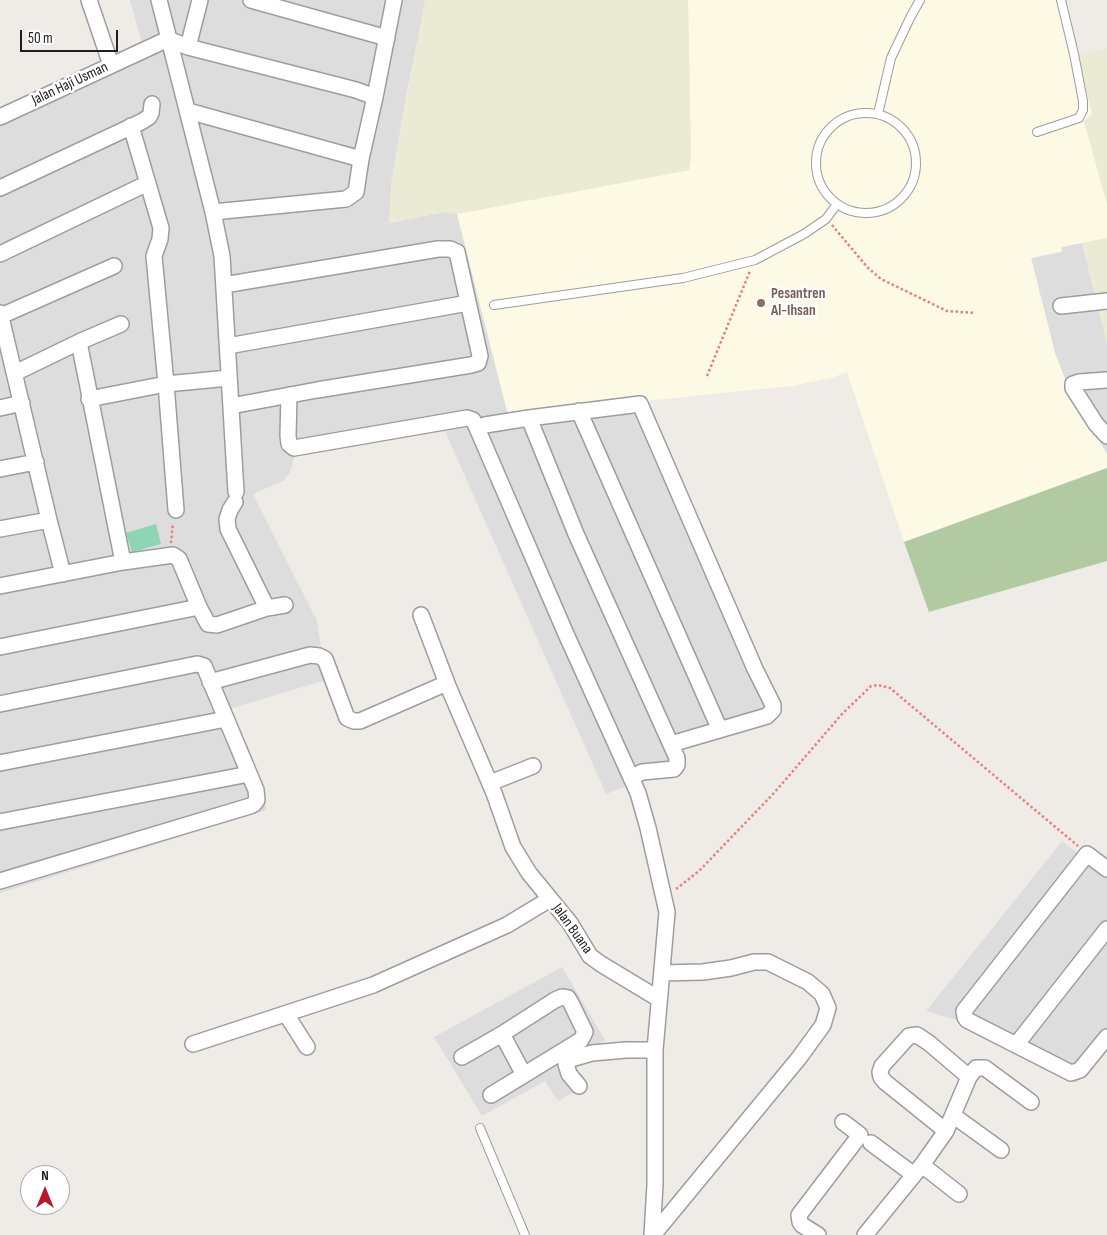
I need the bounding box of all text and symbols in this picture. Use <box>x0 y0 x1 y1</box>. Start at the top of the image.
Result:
scale bar <box>22 20 120 52</box>
text: 50 m <box>28 29 53 48</box>
street label: Jalan Haji Usman <box>29 58 111 110</box>
place label: Pesantren Al-Ihsan <box>771 285 825 320</box>
marker: Pesantren Al-Ihsan <box>755 297 767 309</box>
street label: Jalan Buana <box>548 901 596 957</box>
north arrow <box>20 1165 70 1215</box>
text: N <box>41 1167 49 1184</box>

